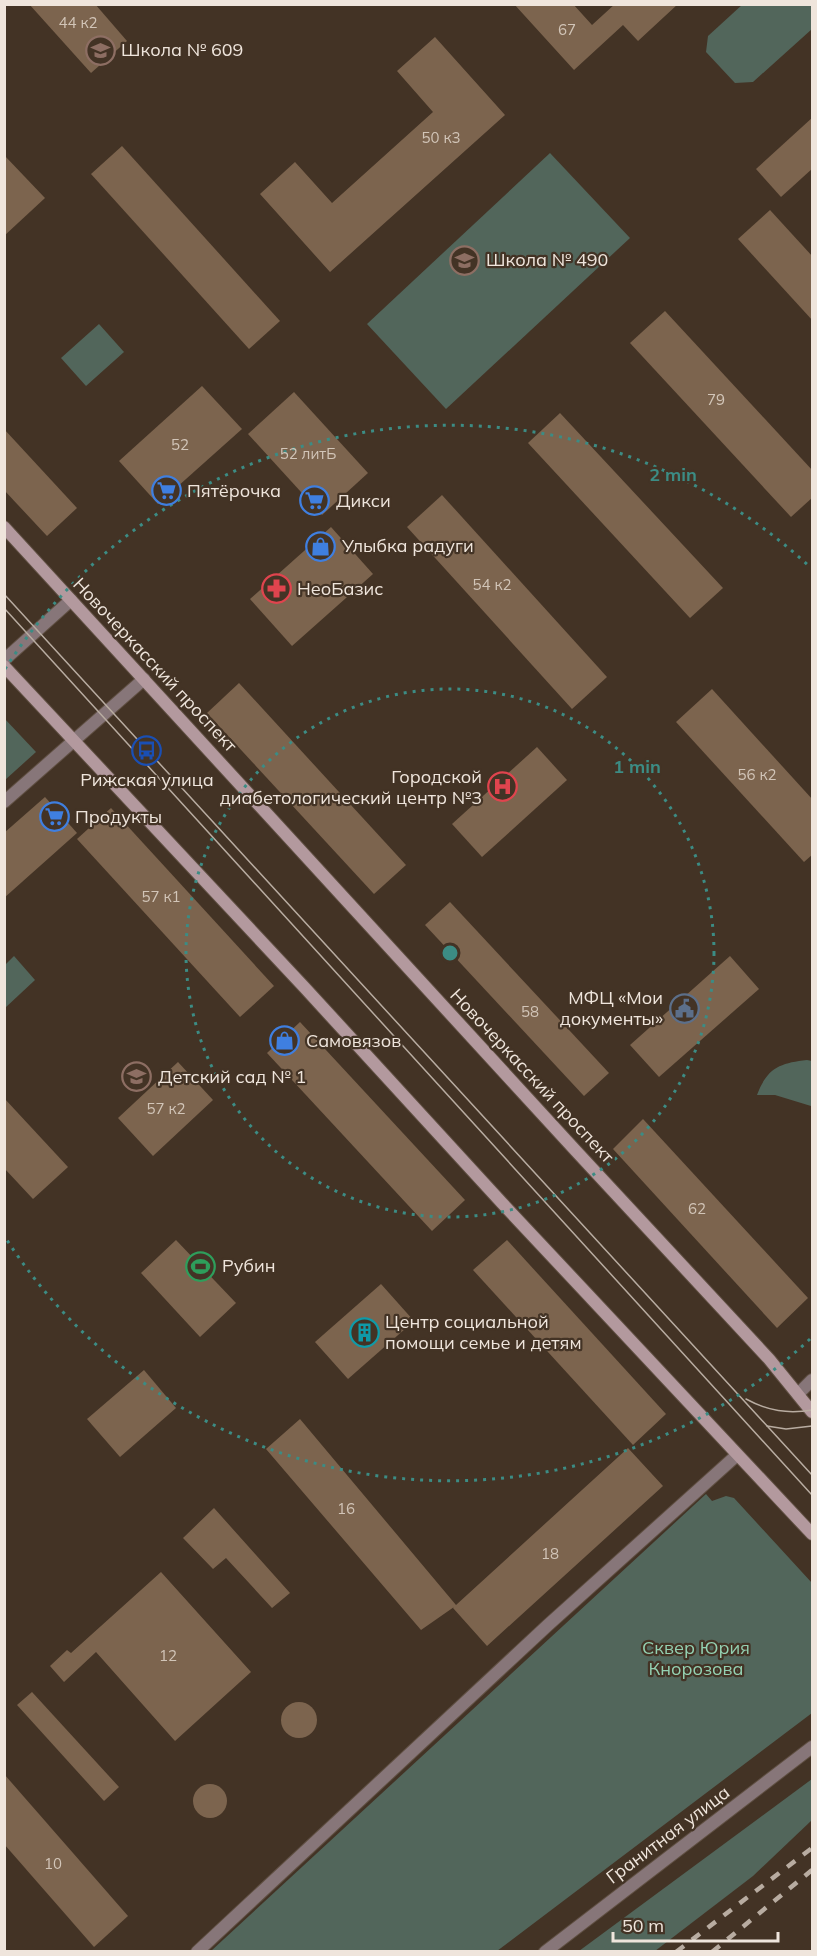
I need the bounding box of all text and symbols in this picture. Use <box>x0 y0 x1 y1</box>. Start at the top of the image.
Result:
house number: 44 к2 <box>59 13 98 32</box>
house number: 67 <box>558 20 576 39</box>
school or university icon: Школа № 609 <box>84 34 116 66</box>
place label: Школа № 609 <box>121 38 243 61</box>
house number: 50 к3 <box>422 128 461 147</box>
school or university icon: Школа № 490 <box>449 244 481 276</box>
place label: Школа № 490 <box>486 248 608 271</box>
house number: 79 <box>707 390 725 409</box>
house number: 52 <box>171 435 189 454</box>
house number: 52 литБ <box>280 444 336 463</box>
text: 2 min <box>649 463 697 486</box>
supermarket icon: Пятёрочка <box>150 475 182 507</box>
place label: Пятёрочка <box>187 479 281 502</box>
supermarket icon: Дикси <box>299 485 331 517</box>
place label: Дикси <box>336 489 391 512</box>
shop icon: Улыбка радуги <box>305 530 337 562</box>
place label: Улыбка радуги <box>341 534 474 557</box>
street label: Новочеркасский проспект <box>68 573 243 757</box>
pharmacy icon: НеоБазис <box>260 573 292 605</box>
house number: 54 к2 <box>473 575 512 594</box>
place label: НеоБазис <box>297 577 383 600</box>
bus stop icon: Рижская улица <box>131 735 163 767</box>
text: 1 min <box>613 755 661 778</box>
place label: Городской диабетологический центр №3 <box>220 765 482 809</box>
house number: 56 к2 <box>738 765 777 784</box>
place label: Рижская улица <box>80 768 214 791</box>
hospital icon: Городской диабетологический центр №3 <box>487 771 519 803</box>
supermarket icon: Продукты <box>38 801 70 833</box>
place label: Продукты <box>75 805 162 828</box>
house number: 57 к1 <box>142 887 181 906</box>
centre of rings <box>440 943 460 963</box>
street label: Новочеркасский проспект <box>445 984 620 1168</box>
place label: МФЦ «Мои документы» <box>560 986 663 1030</box>
public building icon: МФЦ «Мои документы» <box>668 992 700 1024</box>
house number: 58 <box>521 1002 539 1021</box>
shop icon: Самовязов <box>269 1025 301 1057</box>
place label: Самовязов <box>306 1029 401 1052</box>
school or university icon: Детский сад № 1 <box>121 1061 153 1093</box>
place label: Детский сад № 1 <box>158 1065 306 1088</box>
house number: 57 к2 <box>147 1099 186 1118</box>
house number: 62 <box>688 1199 706 1218</box>
sports icon: Рубин <box>185 1250 217 1282</box>
place label: Рубин <box>222 1254 275 1277</box>
place label: Центр социальной помощи семье и детям <box>385 1310 582 1354</box>
building icon: Центр социальной помощи семье и детям <box>348 1316 380 1348</box>
house number: 16 <box>337 1499 355 1518</box>
house number: 18 <box>541 1544 559 1563</box>
park label: Сквер Юрия Кнорозова <box>642 1636 750 1680</box>
house number: 12 <box>159 1646 177 1665</box>
street label: Гранитная улица <box>601 1781 734 1889</box>
house number: 10 <box>44 1854 62 1873</box>
scale bar <box>613 1905 778 1943</box>
text: 50 m <box>622 1914 664 1937</box>

